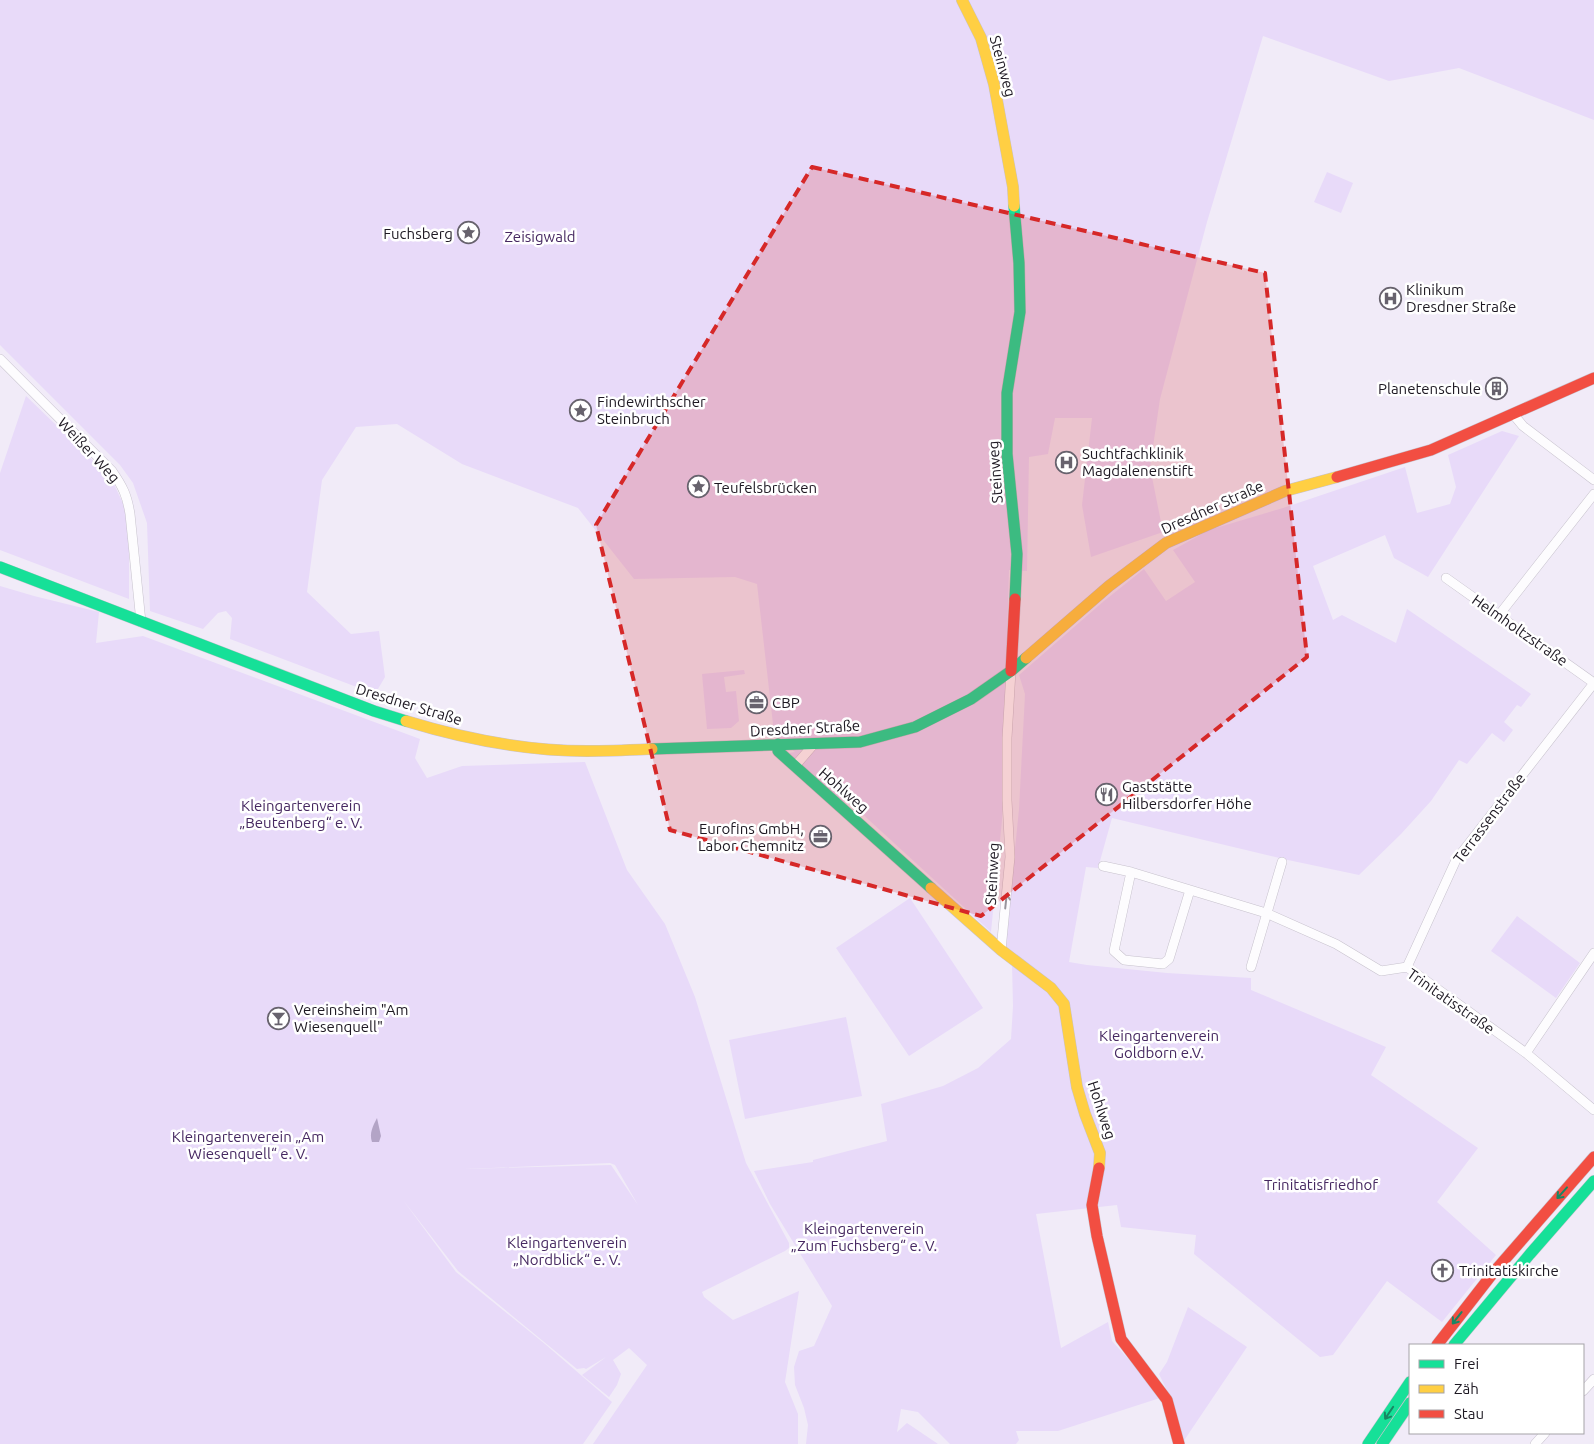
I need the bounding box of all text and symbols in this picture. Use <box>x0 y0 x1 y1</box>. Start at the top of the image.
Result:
street label: Steinweg <box>987 34 1019 98</box>
place icon: Fuchsberg <box>457 221 481 245</box>
place label: Fuchsberg <box>383 225 453 242</box>
park label: Zeisigwald <box>504 228 576 245</box>
place label: Klinikum Dresdner Straße <box>1406 281 1516 315</box>
hospital icon: Klinikum Dresdner Straße <box>1378 286 1402 310</box>
building icon: Planetenschule <box>1485 376 1509 400</box>
place label: Planetenschule <box>1378 380 1481 397</box>
place label: Findewirthscher Steinbruch <box>597 393 706 427</box>
place icon: Findewirthscher Steinbruch <box>569 398 593 422</box>
street label: Weißer Weg <box>55 414 123 486</box>
street label: Steinweg <box>984 440 1006 504</box>
place label: Suchtfachklinik Magdalenenstift <box>1082 445 1193 479</box>
hospital icon: Suchtfachklinik Magdalenenstift <box>1054 450 1078 474</box>
place icon: Teufelsbrücken <box>686 475 710 499</box>
street label: Dresdner Straße <box>1158 477 1266 537</box>
place label: Teufelsbrücken <box>714 479 817 496</box>
street label: Helmholtzstraße <box>1469 591 1571 669</box>
street label: Dresdner Straße <box>354 680 464 728</box>
office icon: CBP <box>744 690 768 714</box>
place label: CBP <box>772 694 800 711</box>
street label: Dresdner Straße <box>749 717 861 739</box>
street label: Hohlweg <box>816 764 872 816</box>
street label: Terrassenstraße <box>1450 770 1528 866</box>
place label: Gaststätte Hilbersdorfer Höhe <box>1122 778 1252 812</box>
restaurant icon: Gaststätte Hilbersdorfer Höhe <box>1094 783 1118 807</box>
park label: Kleingartenverein „Beutenberg“ e. V. <box>239 797 363 831</box>
place label: Eurofins GmbH, Labor Chemnitz <box>698 820 804 854</box>
office icon: Eurofins GmbH, Labor Chemnitz <box>808 825 832 849</box>
street label: Steinweg <box>982 842 1002 906</box>
one-way arrow <box>1001 894 1011 910</box>
street label: Trinitatisstraße <box>1404 965 1498 1037</box>
place label: Vereinsheim "Am Wiesenquell" <box>294 1001 409 1035</box>
bar icon: Vereinsheim "Am Wiesenquell" <box>266 1006 290 1030</box>
park label: Kleingartenverein Goldborn e.V. <box>1099 1027 1219 1061</box>
street label: Hohlweg <box>1085 1079 1119 1141</box>
park label: Kleingartenverein „Am Wiesenquell“ e. V. <box>172 1128 324 1162</box>
park label: Trinitatisfriedhof <box>1264 1176 1378 1193</box>
one-way arrow <box>1556 1187 1567 1200</box>
park label: Kleingartenverein „Zum Fuchsberg“ e. V. <box>791 1220 937 1254</box>
park label: Kleingartenverein „Nordblick“ e. V. <box>507 1234 627 1268</box>
church icon: Trinitatiskirche <box>1431 1258 1455 1282</box>
place label: Trinitatiskirche <box>1459 1262 1559 1279</box>
one-way arrow <box>1451 1311 1462 1324</box>
legend <box>1409 1344 1584 1434</box>
text: Frei <box>1454 1355 1479 1372</box>
text: Zäh <box>1454 1380 1479 1397</box>
text: Stau <box>1454 1405 1484 1422</box>
one-way arrow <box>1384 1406 1394 1420</box>

